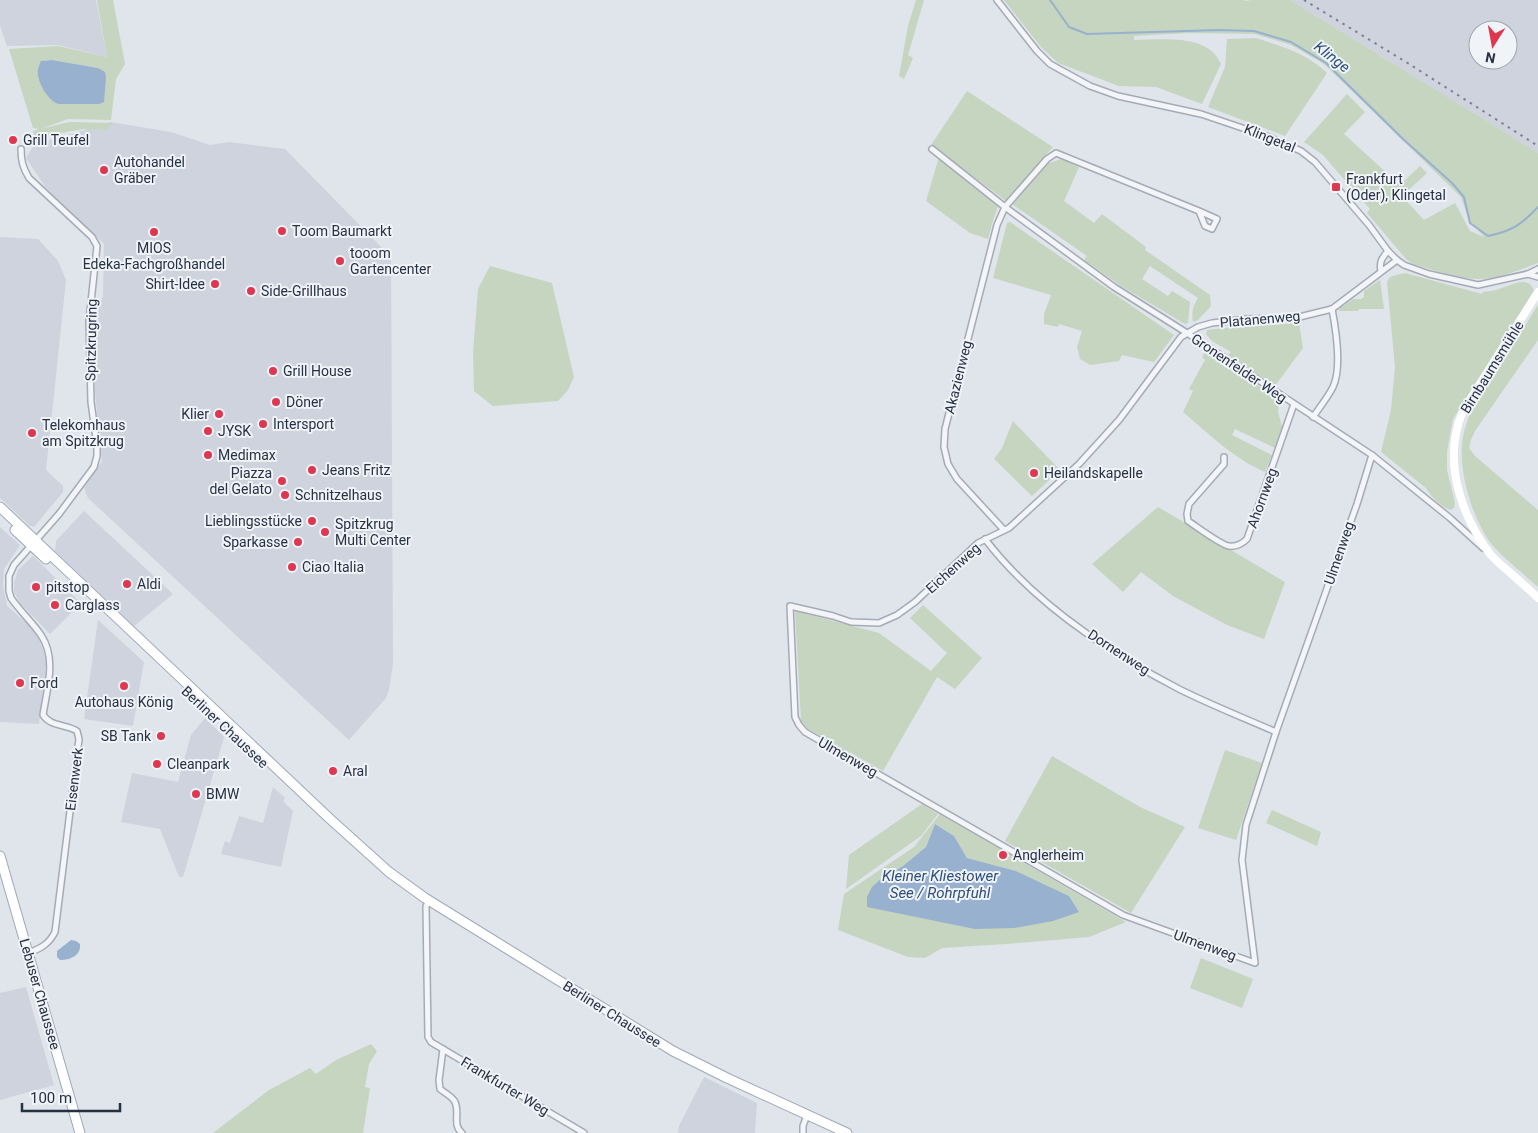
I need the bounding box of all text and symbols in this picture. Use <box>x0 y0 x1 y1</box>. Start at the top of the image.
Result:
north arrow <box>1468 20 1518 70</box>
water label: Klinge <box>1311 38 1354 77</box>
text: N <box>1484 49 1497 67</box>
street label: Klingetal <box>1242 120 1298 156</box>
place label: Grill Teufel <box>23 132 89 148</box>
marker: Grill Teufel <box>7 134 19 146</box>
place label: Autohandel Gräber <box>114 154 185 186</box>
marker: Autohandel Gräber <box>98 164 110 176</box>
place label: Frankfurt (Oder), Klingetal <box>1346 171 1446 204</box>
marker: Frankfurt (Oder), Klingetal <box>1330 181 1342 193</box>
place label: Toom Baumarkt <box>292 223 392 239</box>
marker: Toom Baumarkt <box>276 225 288 237</box>
marker: MIOS Edeka-Fachgroßhandel <box>148 226 160 238</box>
place label: MIOS Edeka-Fachgroßhandel <box>83 240 225 272</box>
place label: tooom Gartencenter <box>350 245 431 277</box>
marker: tooom Gartencenter <box>334 255 346 267</box>
place label: Shirt-Idee <box>145 276 205 292</box>
marker: Shirt-Idee <box>209 278 221 290</box>
place label: Side-Grillhaus <box>261 283 347 299</box>
marker: Side-Grillhaus <box>245 285 257 297</box>
street label: Spitzkrugring <box>82 299 100 381</box>
street label: Platanenweg <box>1219 308 1301 330</box>
street label: Birnbaumsmühle <box>1457 318 1527 416</box>
street label: Gronenfelder Weg <box>1188 330 1290 406</box>
street label: Akazienweg <box>941 339 975 415</box>
place label: Grill House <box>283 363 351 379</box>
marker: Grill House <box>267 365 279 377</box>
place label: Döner <box>286 394 323 410</box>
marker: Döner <box>270 396 282 408</box>
place label: Klier <box>181 406 209 422</box>
marker: Klier <box>213 408 225 420</box>
place label: Intersport <box>273 416 334 432</box>
place label: Telekomhaus am Spitzkrug <box>42 417 126 449</box>
marker: Intersport <box>257 418 269 430</box>
place label: JYSK <box>218 423 251 439</box>
marker: JYSK <box>202 425 214 437</box>
marker: Telekomhaus am Spitzkrug <box>26 427 38 439</box>
place label: Medimax <box>218 447 276 463</box>
marker: Medimax <box>202 449 214 461</box>
place label: Jeans Fritz <box>322 462 390 478</box>
marker: Jeans Fritz <box>306 464 318 476</box>
place label: Piazza del Gelato <box>209 465 272 497</box>
place label: Heilandskapelle <box>1044 465 1143 481</box>
street label: Ahornweg <box>1244 466 1280 530</box>
marker: Heilandskapelle <box>1028 467 1040 479</box>
marker: Piazza del Gelato <box>276 475 288 487</box>
place label: Schnitzelhaus <box>295 487 382 503</box>
marker: Schnitzelhaus <box>279 489 291 501</box>
place label: Lieblingsstücke <box>205 513 302 529</box>
marker: Lieblingsstücke <box>306 515 318 527</box>
place label: Spitzkrug Multi Center <box>335 516 411 548</box>
street label: Ulmenweg <box>1321 519 1357 587</box>
marker: Spitzkrug Multi Center <box>319 526 331 538</box>
place label: Sparkasse <box>223 534 288 550</box>
marker: Sparkasse <box>292 536 304 548</box>
street label: Eichenweg <box>923 540 983 596</box>
place label: Ciao Italia <box>302 559 364 575</box>
marker: Ciao Italia <box>286 561 298 573</box>
place label: Aldi <box>137 576 161 592</box>
marker: Aldi <box>121 578 133 590</box>
place label: pitstop <box>46 579 89 595</box>
marker: pitstop <box>30 581 42 593</box>
place label: Carglass <box>65 597 120 613</box>
marker: Carglass <box>49 599 61 611</box>
street label: Dornenweg <box>1085 626 1153 678</box>
place label: Ford <box>30 675 58 691</box>
marker: Ford <box>14 677 26 689</box>
marker: Autohaus König <box>118 680 130 692</box>
street label: Berliner Chaussee <box>178 683 272 771</box>
place label: Autohaus König <box>75 694 173 710</box>
place label: SB Tank <box>101 728 152 744</box>
marker: SB Tank <box>155 730 167 742</box>
street label: Ulmenweg <box>816 734 880 780</box>
street label: Eisenwerk <box>62 746 86 812</box>
place label: Cleanpark <box>167 756 231 772</box>
marker: Cleanpark <box>151 758 163 770</box>
place label: Aral <box>343 763 368 779</box>
marker: Aral <box>327 765 339 777</box>
place label: BMW <box>206 786 240 802</box>
marker: BMW <box>190 788 202 800</box>
place label: Anglerheim <box>1013 847 1084 863</box>
marker: Anglerheim <box>997 849 1009 861</box>
water label: Kleiner Kliestower See / Rohrpfuhl <box>882 867 999 902</box>
street label: Ulmenweg <box>1171 926 1239 964</box>
street label: Lebuser Chaussee <box>16 937 64 1051</box>
street label: Berliner Chaussee <box>560 977 664 1051</box>
street label: Frankfurter Weg <box>458 1053 552 1119</box>
scale bar <box>22 1080 120 1112</box>
text: 100 m <box>30 1089 72 1107</box>

